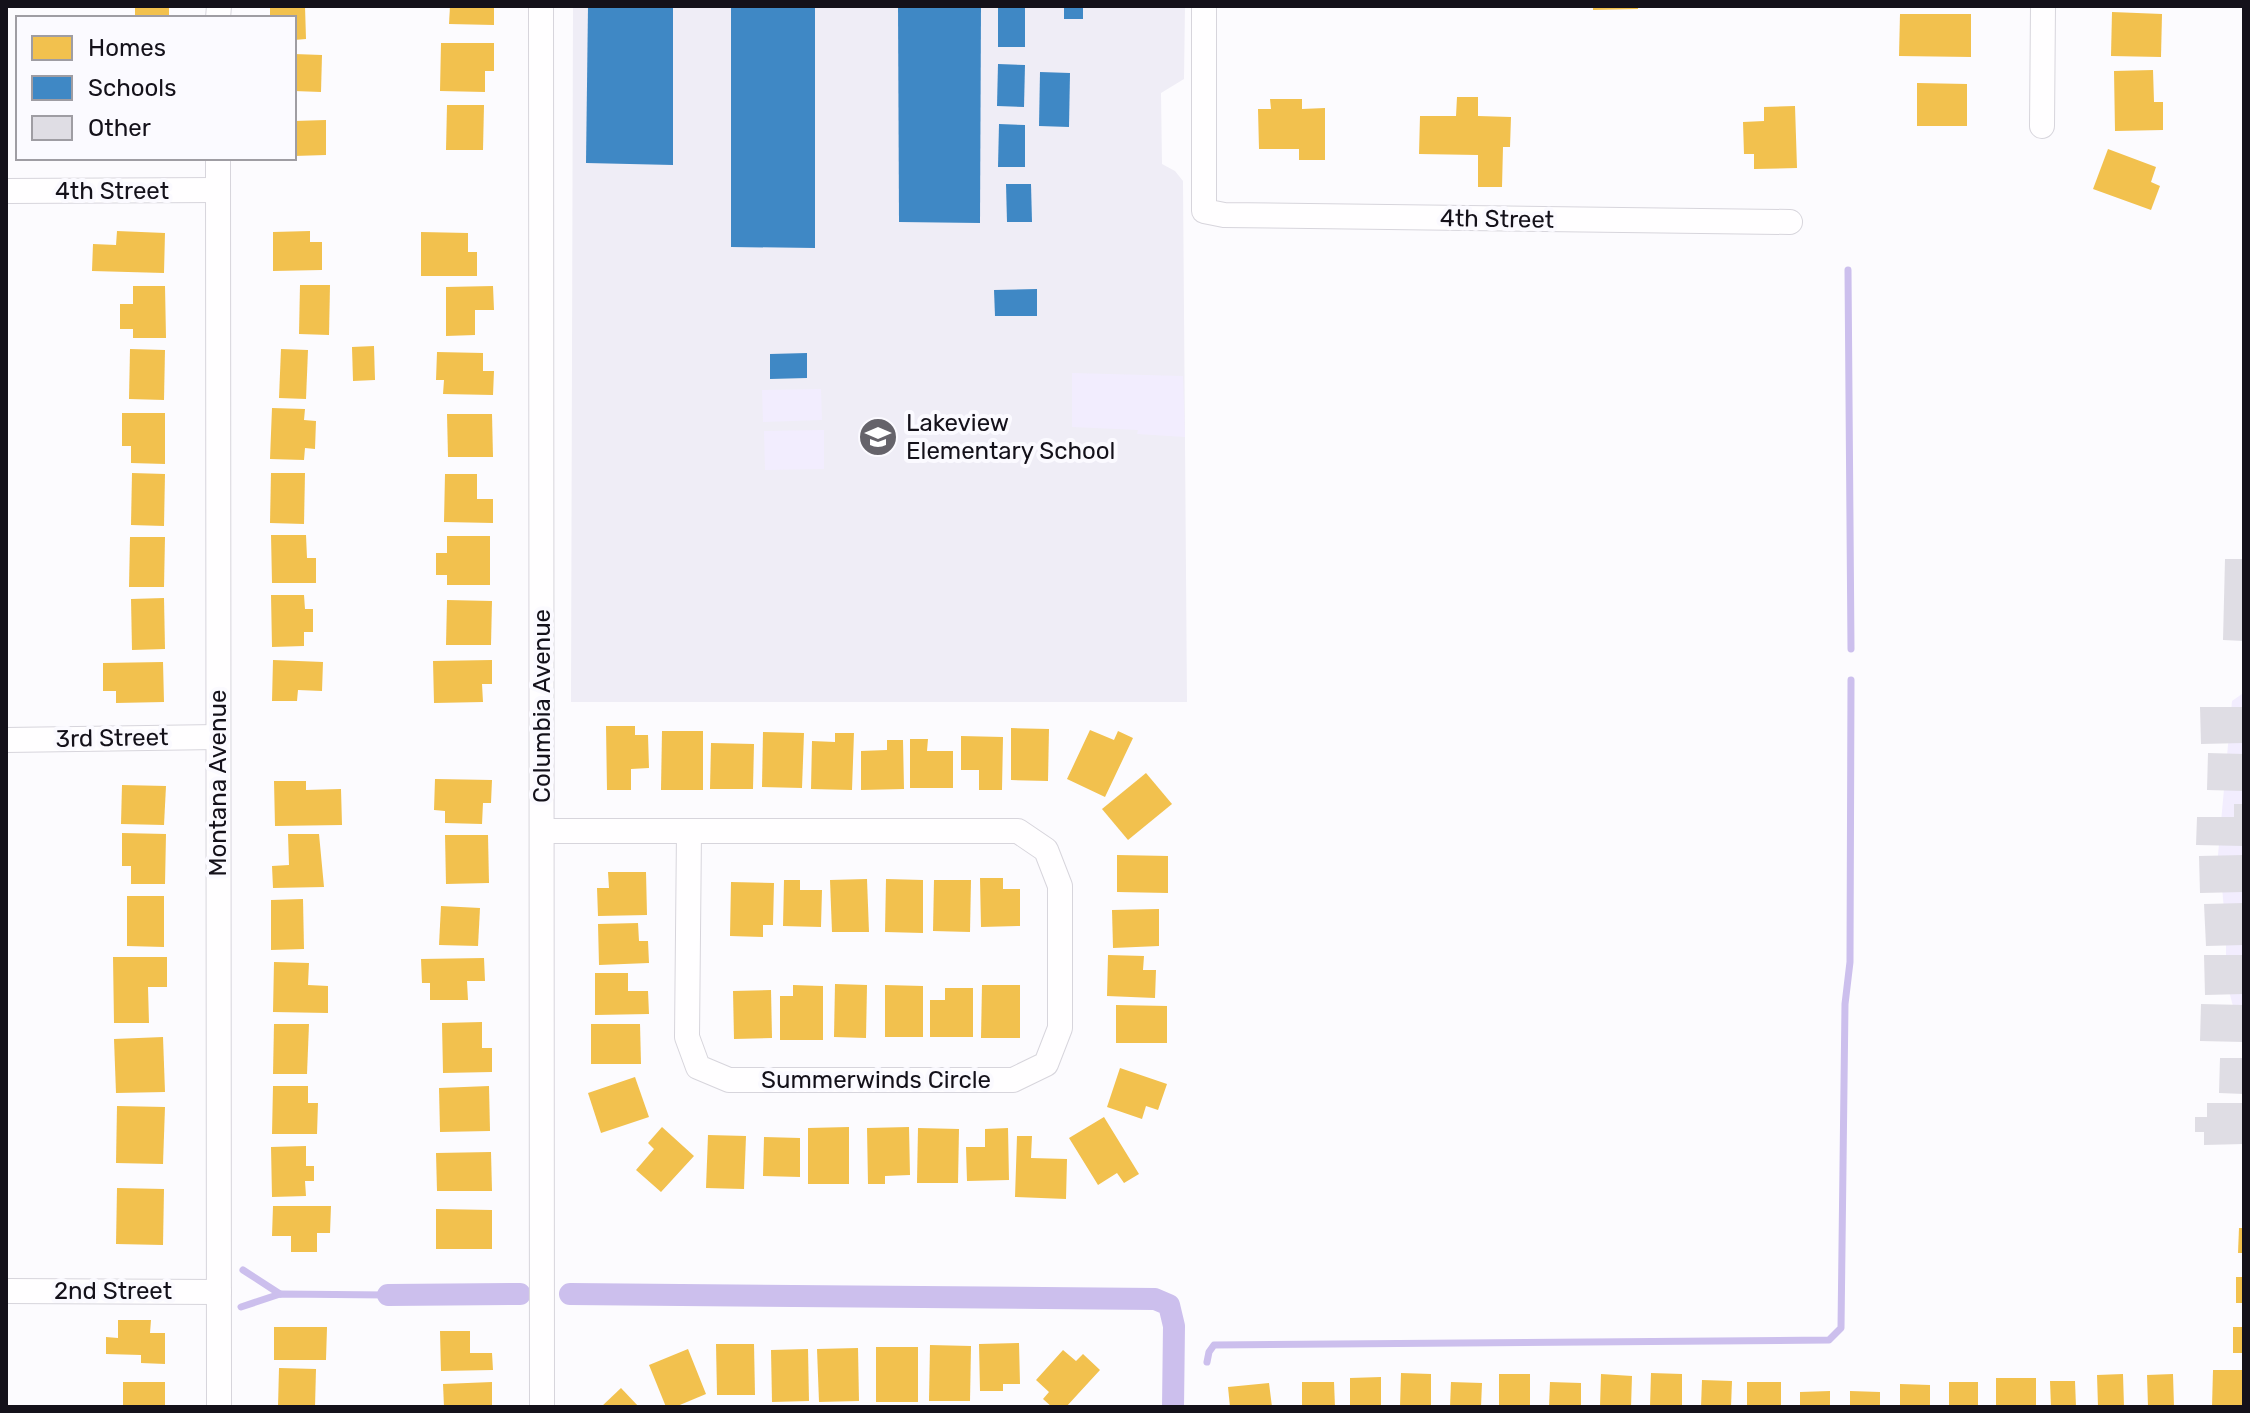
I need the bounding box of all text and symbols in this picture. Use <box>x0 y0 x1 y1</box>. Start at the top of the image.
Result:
legend <box>16 16 296 160</box>
text: Homes <box>88 34 166 62</box>
text: Schools <box>88 74 176 102</box>
text: Other <box>88 114 151 142</box>
street label: 4th Street <box>55 177 169 205</box>
street label: 4th Street <box>1440 204 1554 234</box>
place label: Lakeview Elementary School <box>906 409 1115 465</box>
school or university icon: Lakeview Elementary School <box>857 416 899 458</box>
street label: Columbia Avenue <box>528 609 556 803</box>
street label: Montana Avenue <box>204 690 232 876</box>
street label: 3rd Street <box>55 723 169 753</box>
street label: Summerwinds Circle <box>761 1066 991 1094</box>
street label: 2nd Street <box>54 1277 172 1305</box>

